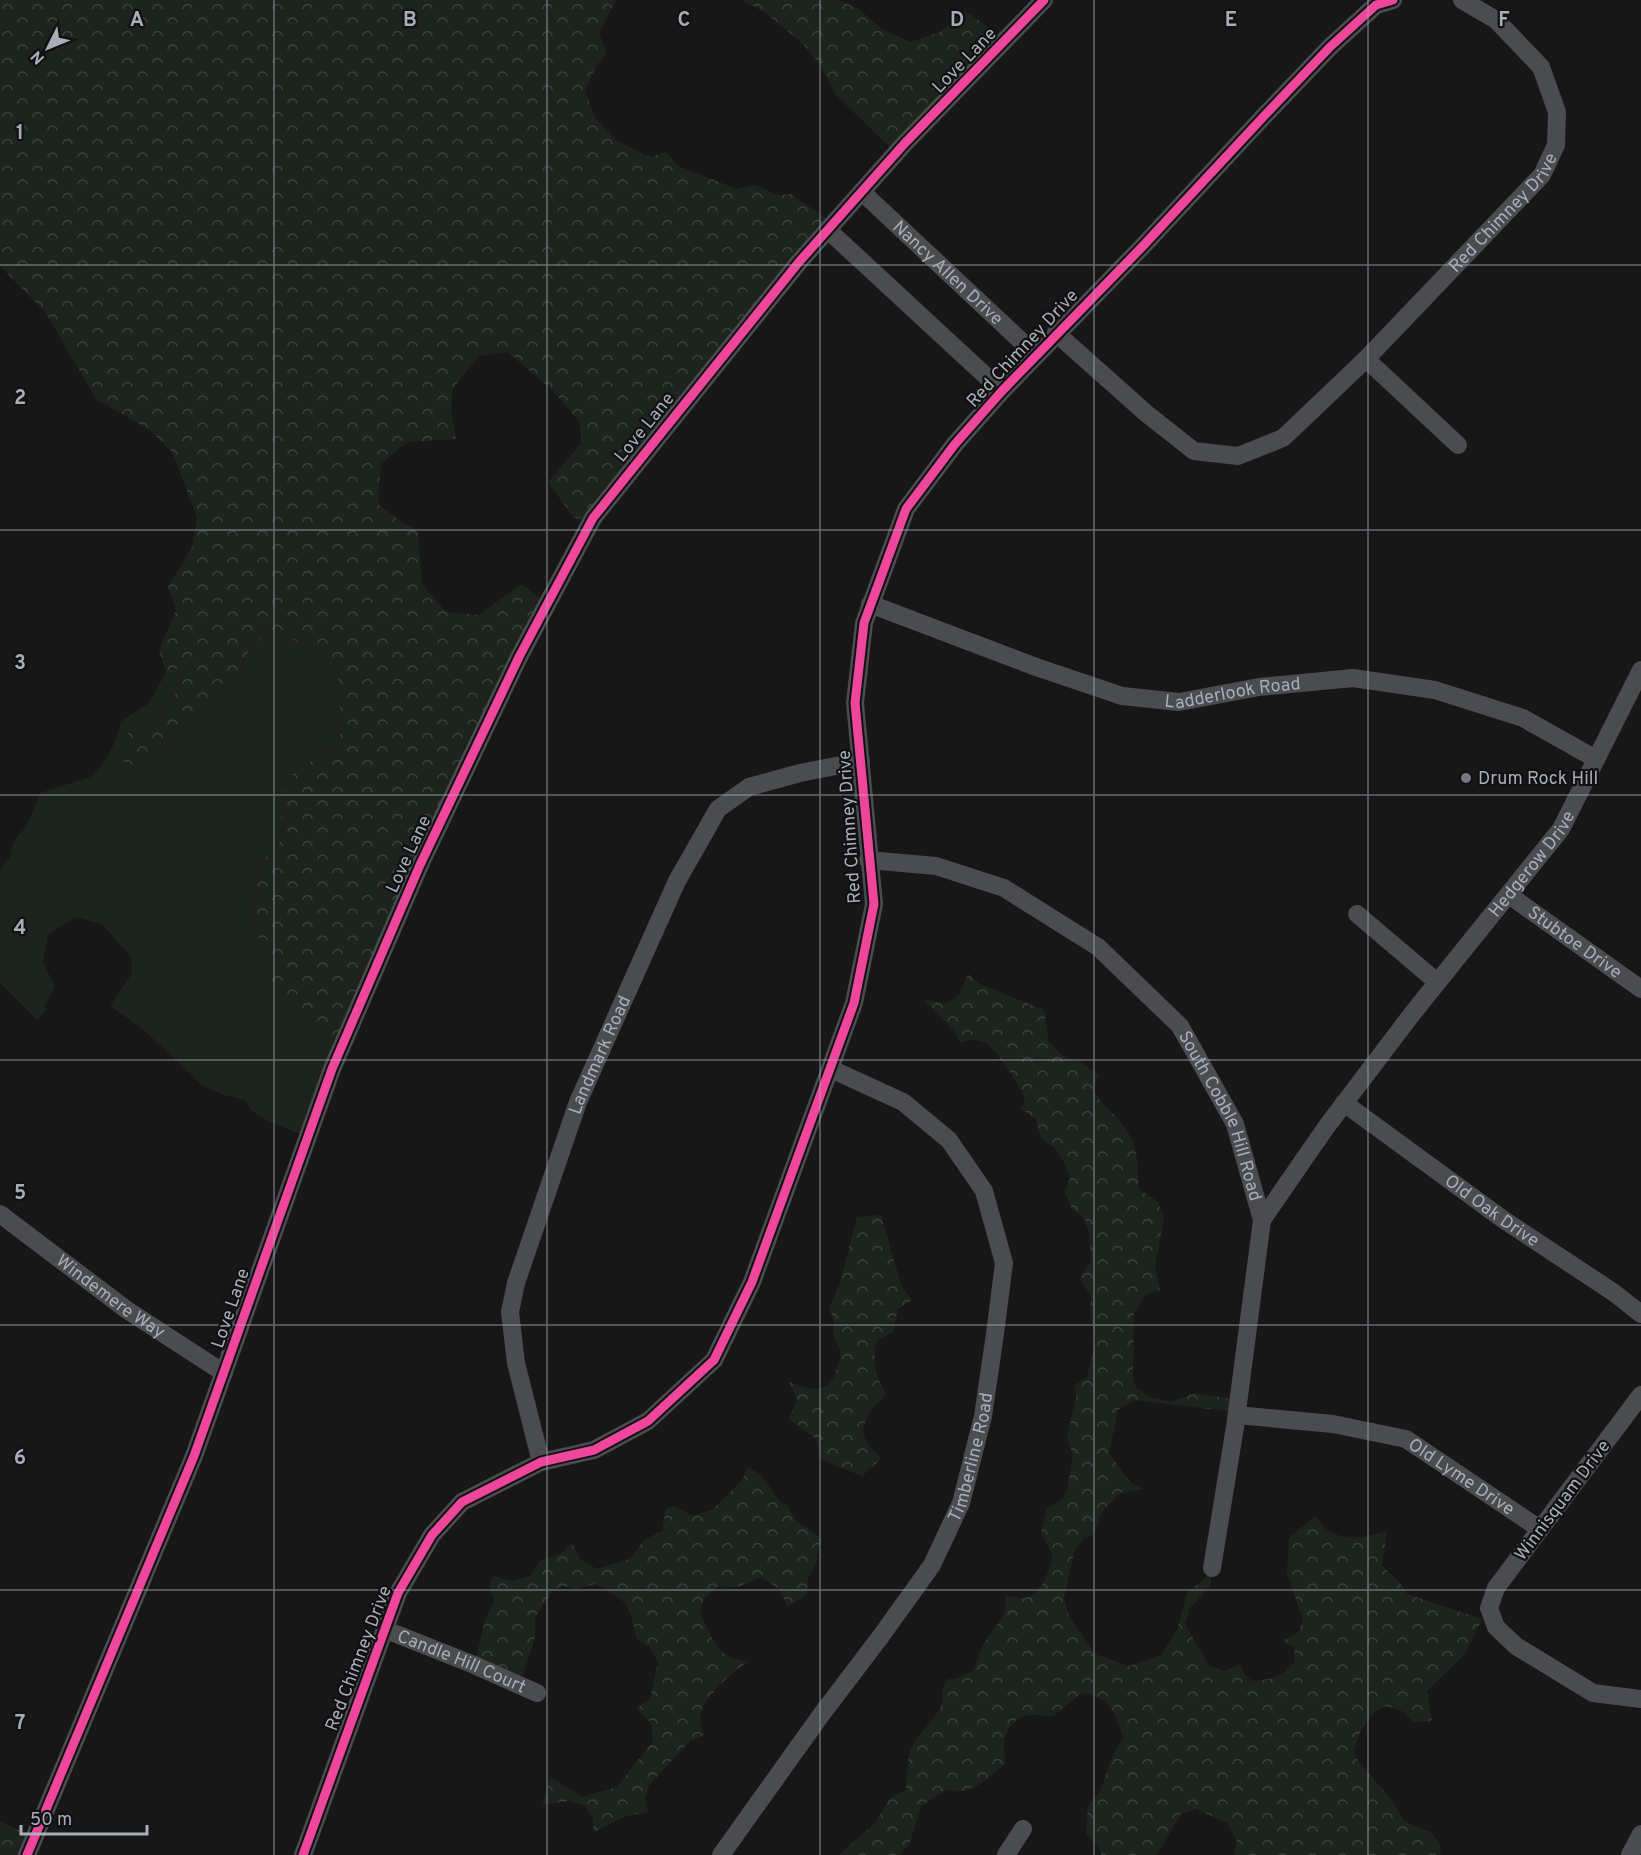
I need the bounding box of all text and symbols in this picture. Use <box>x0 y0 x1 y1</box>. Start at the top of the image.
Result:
text: A <box>130 8 144 34</box>
text: B <box>403 8 417 34</box>
text: C <box>678 8 690 34</box>
text: D <box>950 8 964 34</box>
text: E <box>1225 8 1237 34</box>
text: F <box>1498 8 1510 34</box>
north arrow <box>18 18 78 78</box>
street label: Love Lane <box>928 23 1002 99</box>
text: N <box>27 46 50 68</box>
text: 1 <box>16 121 24 147</box>
street label: Red Chimney Drive <box>1445 150 1564 278</box>
street label: Nancy Allen Drive <box>887 216 1007 331</box>
street label: Red Chimney Drive <box>962 285 1084 413</box>
text: 2 <box>14 386 26 412</box>
street label: Love Lane <box>610 388 680 467</box>
text: 3 <box>14 651 26 677</box>
street label: Ladderlook Road <box>1163 673 1302 716</box>
street label: Red Chimney Drive <box>834 749 867 904</box>
place label: Drum Rock Hill <box>1478 768 1598 791</box>
marker: Drum Rock Hill <box>1459 771 1473 785</box>
street label: Hedgerow Drive <box>1484 807 1581 923</box>
street label: Love Lane <box>381 812 437 897</box>
street label: Stubtoe Drive <box>1522 902 1626 985</box>
text: 4 <box>14 916 26 942</box>
street label: Landmark Road <box>565 993 637 1118</box>
street label: South Cobble Hill Road <box>1172 1027 1266 1204</box>
street label: Old Oak Drive <box>1439 1170 1543 1253</box>
text: 5 <box>14 1181 26 1207</box>
street label: Windemere Way <box>51 1250 169 1345</box>
street label: Love Lane <box>207 1266 256 1351</box>
street label: Timberline Road <box>944 1391 999 1526</box>
street label: Old Lyme Drive <box>1403 1434 1518 1522</box>
street label: Winnisquam Drive <box>1510 1436 1616 1566</box>
text: 6 <box>14 1446 26 1472</box>
street label: Red Chimney Drive <box>321 1583 398 1734</box>
street label: Candle Hill Court <box>394 1626 529 1700</box>
text: 7 <box>15 1711 25 1737</box>
scale bar <box>21 1798 147 1836</box>
text: 50 m <box>30 1809 72 1832</box>

